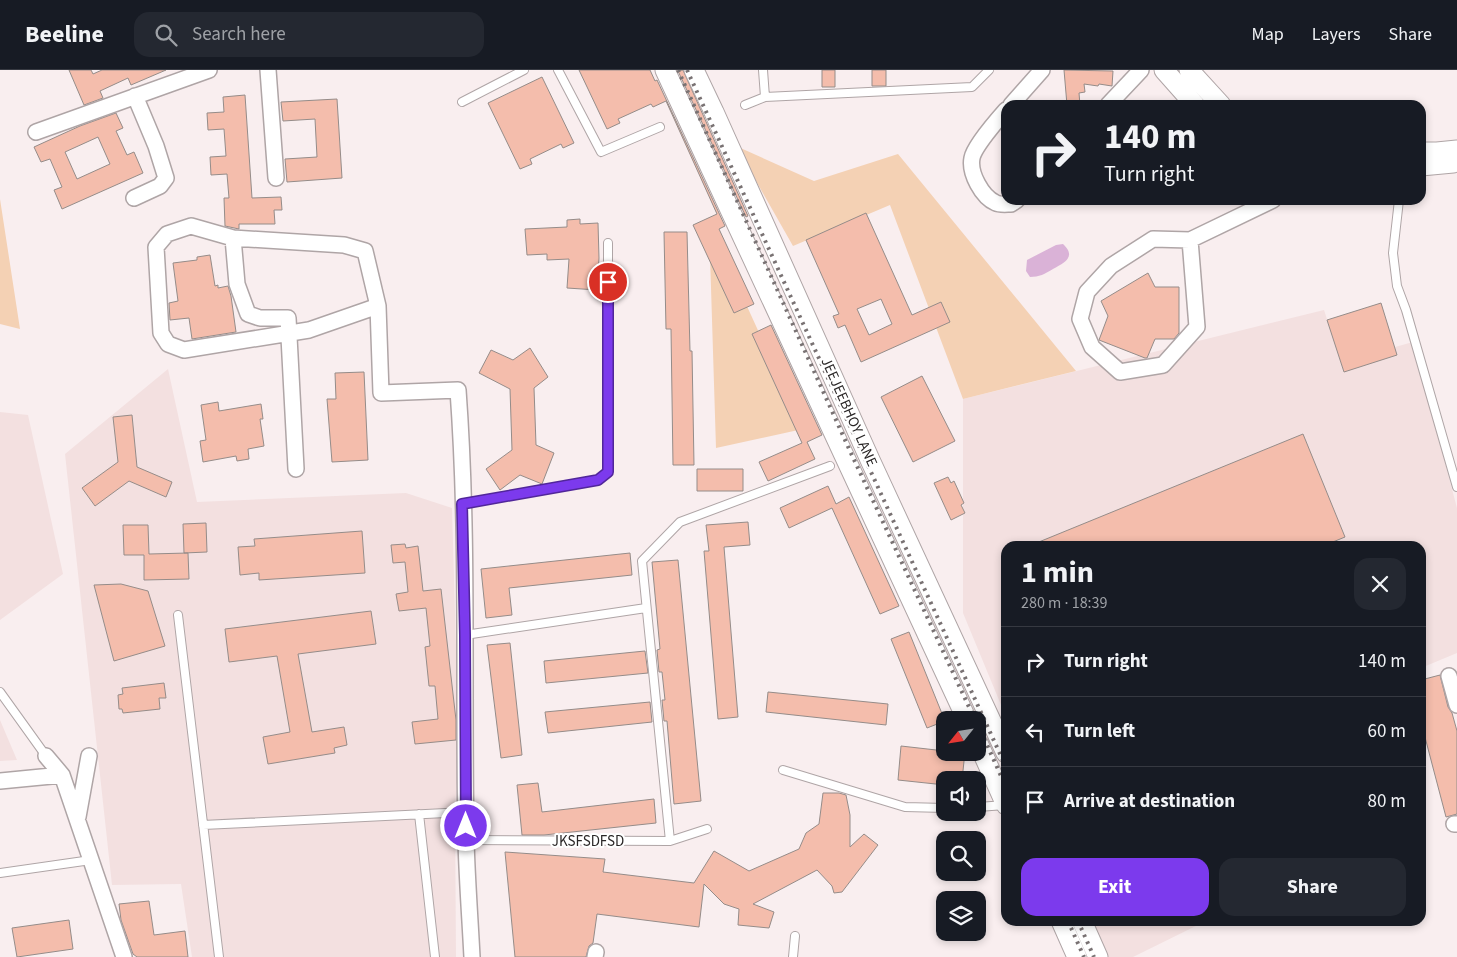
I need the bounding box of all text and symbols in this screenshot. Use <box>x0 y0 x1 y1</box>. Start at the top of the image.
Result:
search box <box>134 12 484 57</box>
text: Beeline <box>25 17 104 52</box>
icon: search <box>152 21 180 49</box>
text: Search here <box>192 21 286 48</box>
text: Map <box>1252 22 1284 47</box>
text: Layers <box>1312 22 1361 47</box>
text: Share <box>1389 22 1432 47</box>
text: 140 m <box>1104 112 1196 162</box>
icon: right <box>1021 120 1086 185</box>
text: Turn right <box>1104 158 1194 190</box>
pin <box>587 261 629 303</box>
icon: arrive <box>594 268 622 296</box>
street label: JEEJEEBHOY LANE <box>816 354 883 470</box>
text: 1 min <box>1021 551 1094 594</box>
button: close <box>1354 558 1406 610</box>
text: 280 m · 18:39 <box>1021 592 1108 614</box>
icon: right <box>1021 648 1049 676</box>
text: Turn right <box>1064 648 1148 675</box>
text: 140 m <box>1358 648 1406 675</box>
north arrow <box>936 711 986 761</box>
map controls <box>936 711 986 941</box>
icon: left <box>1021 718 1049 746</box>
text: Turn left <box>1064 718 1135 745</box>
text: 60 m <box>1368 718 1406 745</box>
button: sound <box>936 771 986 821</box>
icon: arrive <box>1021 788 1049 816</box>
text: Arrive at destination <box>1064 788 1235 815</box>
text: 80 m <box>1368 788 1406 815</box>
position arrow <box>439 799 491 851</box>
street label: JKSFSDFSD <box>552 831 624 852</box>
button: search <box>936 831 986 881</box>
button: Exit <box>1021 858 1209 916</box>
button: Share <box>1219 858 1406 916</box>
button: layers <box>936 891 986 941</box>

